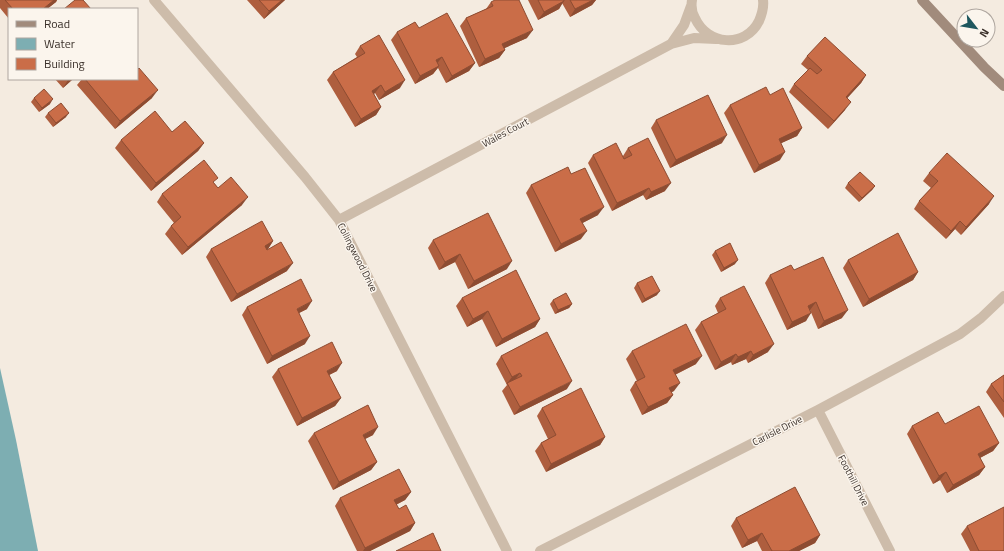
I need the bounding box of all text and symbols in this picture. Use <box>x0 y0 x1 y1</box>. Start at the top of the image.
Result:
legend <box>8 8 138 80</box>
north arrow <box>956 8 996 48</box>
text: Road <box>44 14 70 33</box>
text: N <box>976 26 993 41</box>
text: Water <box>44 34 75 53</box>
text: Building <box>44 54 85 73</box>
street label: Wales Court <box>479 114 532 151</box>
street label: Collingwood Drive <box>334 220 381 294</box>
street label: Carlisle Drive <box>750 411 805 449</box>
street label: Foothill Drive <box>834 452 873 508</box>

